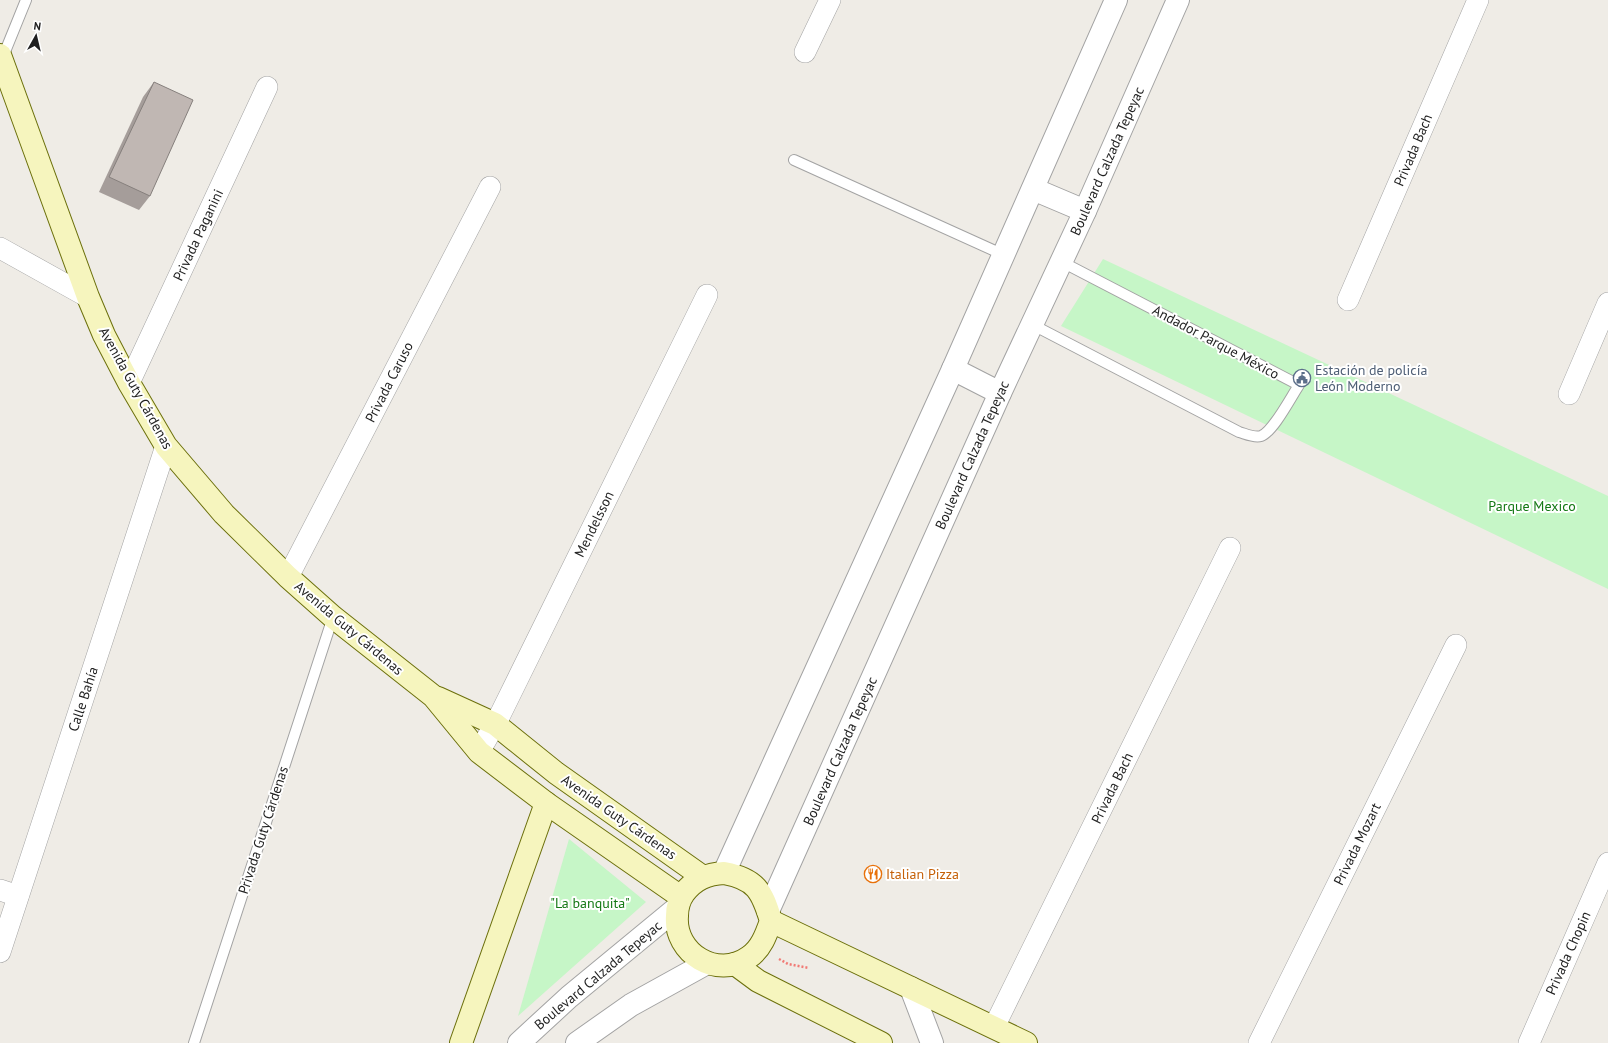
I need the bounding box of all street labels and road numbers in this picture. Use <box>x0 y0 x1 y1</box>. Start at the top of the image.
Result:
street label: Boulevard Calzada Tepeyac <box>1066 84 1148 238</box>
street label: Privada Bach <box>1390 111 1436 189</box>
street label: Privada Paganini <box>169 186 227 284</box>
street label: Andador Parque México <box>1149 301 1283 383</box>
street label: Avenida Guty Cárdenas <box>95 324 177 452</box>
street label: Privada Caruso <box>361 339 417 425</box>
street label: Boulevard Calzada Tepeyac <box>931 378 1013 532</box>
street label: Mendelsson <box>570 488 618 560</box>
street label: Avenida Guty Cárdenas <box>291 577 407 679</box>
street label: Calle Bahía <box>64 664 102 734</box>
street label: Boulevard Calzada Tepeyac <box>799 674 881 828</box>
street label: Privada Bach <box>1087 750 1137 826</box>
street label: Privada Guty Cárdenas <box>234 764 292 896</box>
street label: Avenida Guty Cárdenas <box>558 770 680 864</box>
street label: Privada Mozart <box>1329 800 1385 888</box>
street label: Privada Chopin <box>1541 908 1595 998</box>
street label: Boulevard Calzada Tepeyac <box>531 916 665 1034</box>

